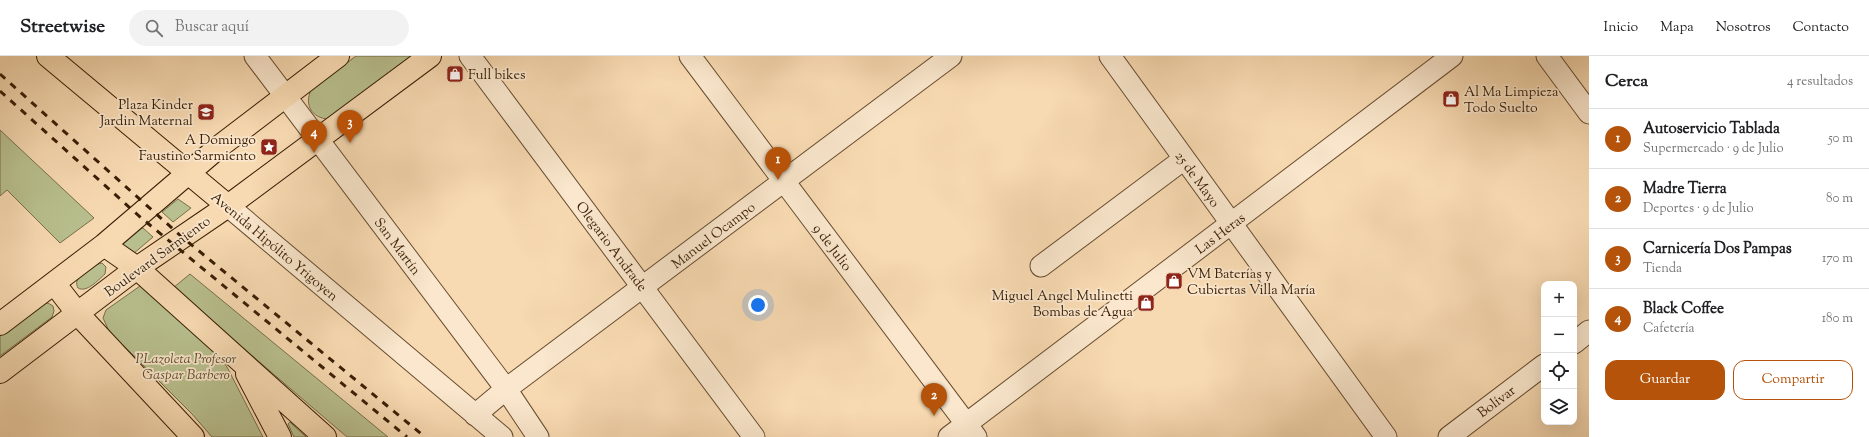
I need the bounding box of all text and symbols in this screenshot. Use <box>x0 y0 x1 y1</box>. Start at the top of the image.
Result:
search box <box>129 10 409 46</box>
text: Streetwise <box>20 14 105 41</box>
icon: search <box>143 17 165 39</box>
text: Buscar aquí <box>175 17 249 38</box>
text: Inicio <box>1604 18 1638 38</box>
text: Mapa <box>1660 18 1694 38</box>
text: Nosotros <box>1716 18 1771 38</box>
text: Contacto <box>1793 18 1849 38</box>
shop icon: Full bikes <box>445 64 465 84</box>
place label: Full bikes <box>468 66 525 86</box>
text: Cerca <box>1605 70 1648 94</box>
text: 4 resultados <box>1787 73 1853 91</box>
place label: Al Ma Limpieza Todo Suelto <box>1464 83 1559 119</box>
shop icon: Al Ma Limpieza Todo Suelto <box>1441 89 1461 109</box>
place label: Plaza Kinder Jardin Maternal <box>99 96 194 132</box>
school or university icon: Plaza Kinder Jardin Maternal <box>196 102 216 122</box>
pin: 3 <box>337 110 363 143</box>
text: Autoservicio Tablada <box>1643 119 1780 140</box>
pin: 4 <box>301 120 327 153</box>
text: 1 <box>1616 130 1620 148</box>
text: 50 m <box>1828 130 1853 148</box>
place label: A Domingo Faustino Sarmiento <box>139 131 256 167</box>
place icon: A Domingo Faustino Sarmiento <box>259 137 279 157</box>
text: Supermercado · 9 de Julio <box>1643 140 1784 158</box>
pin: 1 <box>765 147 791 180</box>
street label: 25 de Mayo <box>1169 148 1224 213</box>
text: Madre Tierra <box>1643 179 1727 200</box>
street label: Avenida Hipólito Yrigoyen <box>206 188 342 307</box>
text: 2 <box>1615 190 1621 208</box>
text: 80 m <box>1826 190 1853 208</box>
street label: Olegario Andrade <box>570 198 651 296</box>
street label: Manuel Ocampo <box>668 198 761 275</box>
text: Deportes · 9 de Julio <box>1643 200 1754 218</box>
street label: Las Heras <box>1192 209 1250 260</box>
street label: Boulevard Sarmiento <box>101 212 216 303</box>
street label: San Martín <box>368 214 425 280</box>
street label: 9 de Julio <box>807 220 856 276</box>
text: Carnicería Dos Pampas <box>1643 239 1792 260</box>
text: 3 <box>1615 250 1621 268</box>
text: 170 m <box>1822 250 1853 268</box>
text: Tienda <box>1643 260 1682 278</box>
place label: VM Baterías y Cubiertas Villa María <box>1187 265 1316 301</box>
shop icon: VM Baterías y Cubiertas Villa María <box>1164 271 1184 291</box>
map controls <box>1541 281 1577 425</box>
button: + <box>1541 281 1577 317</box>
place label: Miguel Angel Mulinetti Bombas de Agua <box>992 287 1134 323</box>
shop icon: Miguel Angel Mulinetti Bombas de Agua <box>1136 293 1156 313</box>
your location <box>748 295 768 315</box>
text: Black Coffee <box>1643 299 1724 320</box>
text: 4 <box>1615 310 1621 328</box>
text: 180 m <box>1822 310 1853 328</box>
button: − <box>1541 317 1577 353</box>
text: Cafetería <box>1643 320 1695 338</box>
park label: PLazoleta Profesor Gaspar Barbero <box>136 350 236 386</box>
button: locate <box>1541 353 1577 389</box>
button: Guardar <box>1605 360 1725 400</box>
button: Compartir <box>1733 360 1853 400</box>
street label: Bolívar <box>1474 381 1521 424</box>
pin: 2 <box>921 383 947 416</box>
button: layers <box>1541 389 1577 425</box>

